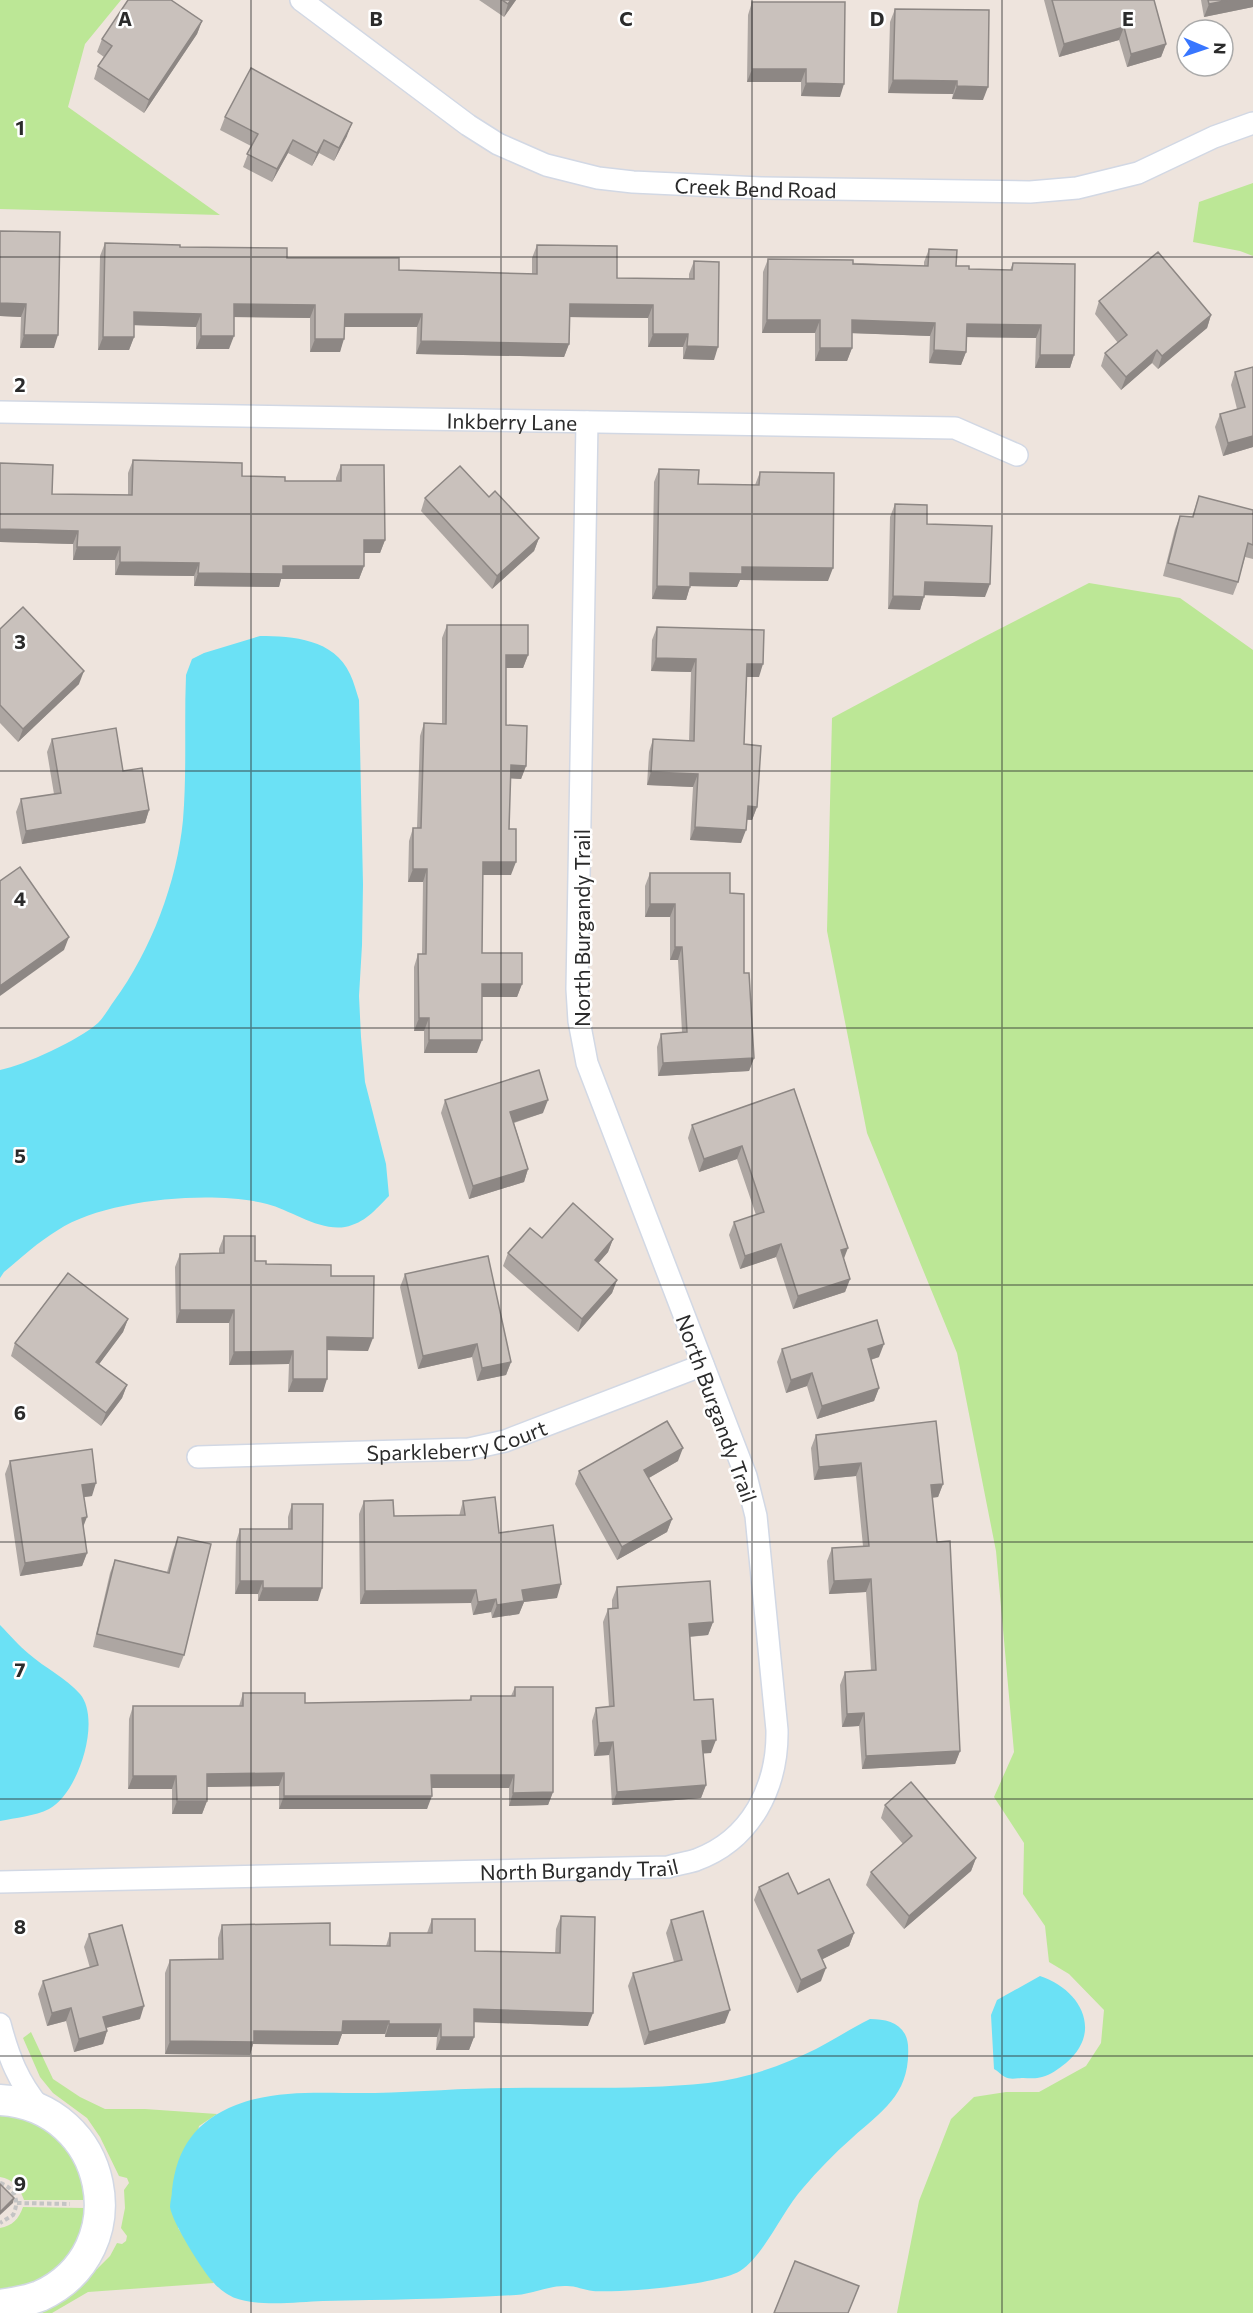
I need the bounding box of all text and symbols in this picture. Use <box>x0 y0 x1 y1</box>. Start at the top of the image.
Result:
text: A <box>118 6 132 30</box>
text: B <box>369 6 383 30</box>
text: C <box>619 6 633 30</box>
text: D <box>870 6 884 30</box>
text: E <box>1122 6 1134 30</box>
north arrow <box>1175 18 1235 78</box>
text: N <box>1211 42 1230 55</box>
text: 1 <box>15 115 25 139</box>
street label: Creek Bend Road <box>674 171 837 202</box>
text: 2 <box>14 372 26 396</box>
street label: Inkberry Lane <box>446 407 577 434</box>
text: 3 <box>14 629 26 653</box>
street label: North Burgandy Trail <box>569 829 594 1027</box>
text: 4 <box>14 886 26 910</box>
text: 5 <box>14 1143 26 1167</box>
street label: North Burgandy Trail <box>671 1311 763 1505</box>
text: 6 <box>14 1400 26 1424</box>
street label: Sparkleberry Court <box>366 1414 550 1465</box>
text: 7 <box>15 1657 26 1681</box>
street label: North Burgandy Trail <box>480 1852 680 1884</box>
text: 8 <box>14 1914 26 1938</box>
text: 9 <box>14 2171 26 2195</box>

